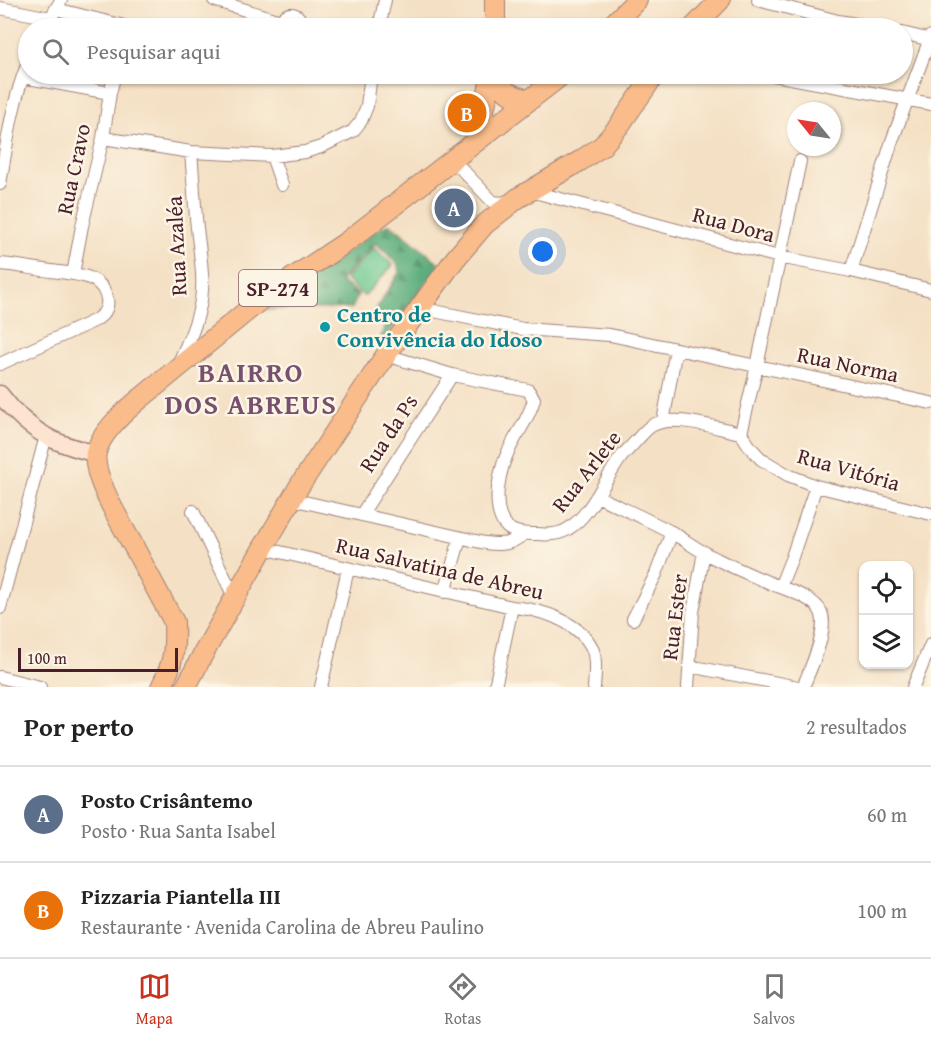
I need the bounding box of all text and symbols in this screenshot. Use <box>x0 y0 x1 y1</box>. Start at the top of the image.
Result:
search box <box>18 18 913 84</box>
icon: search <box>39 35 72 68</box>
text: Pesquisar aqui <box>87 35 221 67</box>
pin: B <box>448 90 486 136</box>
north arrow <box>787 102 841 156</box>
street label: Rua Cravo <box>48 120 98 218</box>
pin: A <box>434 186 474 230</box>
street label: Rua Azaléa <box>157 195 195 297</box>
street label: Rua Dora <box>689 198 779 250</box>
your location <box>528 237 557 266</box>
road number: SP-274 <box>239 270 317 306</box>
place label: Centro de Convivência do Idoso <box>337 298 543 355</box>
marker: Centro de Convivência do Idoso <box>318 320 332 334</box>
street label: Rua Norma <box>794 338 902 390</box>
district label: BAIRRO DOS ABREUS <box>165 351 337 424</box>
street label: Rua da Ps <box>351 388 425 478</box>
street label: Rua Arlete <box>544 423 628 519</box>
street label: Rua Vitória <box>794 439 904 499</box>
street label: Rua Salvatina de Abreu <box>333 529 547 607</box>
map controls <box>859 561 913 669</box>
button: locate <box>859 561 913 615</box>
street label: Rua Ester <box>653 572 695 662</box>
button: layers <box>859 615 913 669</box>
scale bar <box>18 645 178 672</box>
text: 100 m <box>27 646 67 670</box>
text: Por perto <box>24 707 134 746</box>
text: 2 resultados <box>806 712 907 741</box>
text: Posto Crisântemo <box>81 784 253 816</box>
text: A <box>37 800 50 829</box>
text: 60 m <box>867 800 907 829</box>
text: Posto · Rua Santa Isabel <box>81 816 276 845</box>
text: Pizzaria Piantella III <box>81 880 281 912</box>
text: B <box>37 896 50 925</box>
text: 100 m <box>857 896 907 925</box>
text: Restaurante · Avenida Carolina de Abreu Paulino <box>81 912 484 941</box>
tab: Mapa <box>136 970 173 1030</box>
tab: Rotas <box>444 970 481 1030</box>
tab: Salvos <box>753 970 795 1030</box>

